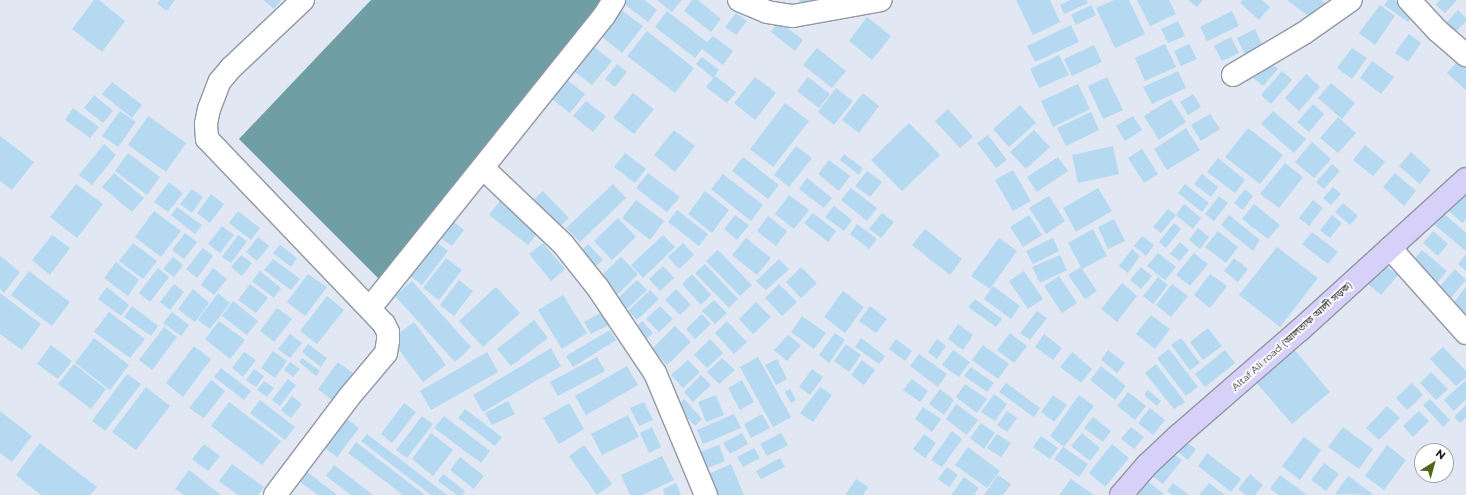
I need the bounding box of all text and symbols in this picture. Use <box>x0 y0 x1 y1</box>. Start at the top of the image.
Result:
street label: Altaf Ali road (আলতাফ আলী সড়ক) <box>1229 279 1355 393</box>
north arrow <box>1414 443 1454 483</box>
text: N <box>1433 446 1448 462</box>

